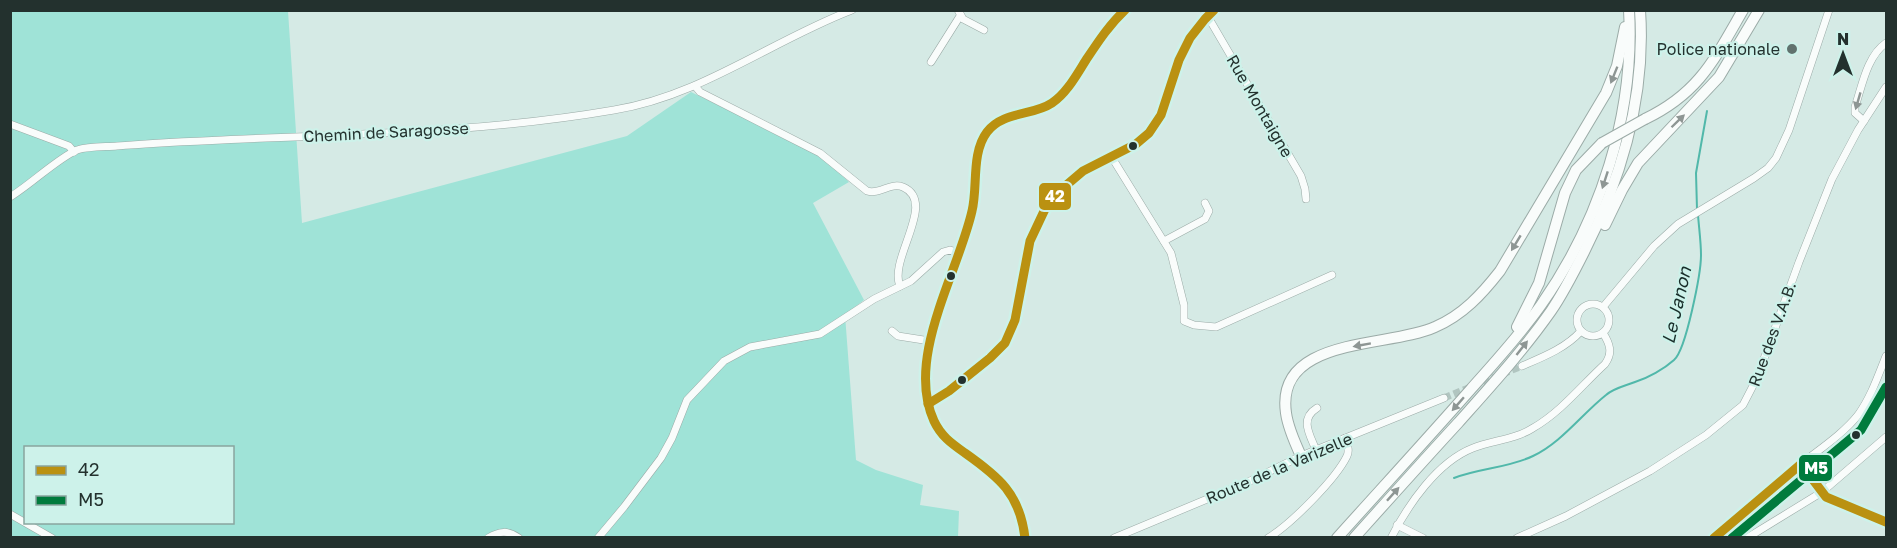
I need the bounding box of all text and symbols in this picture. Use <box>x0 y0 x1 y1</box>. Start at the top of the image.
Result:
north arrow <box>1813 24 1873 84</box>
text: N <box>1837 29 1849 49</box>
place label: Police nationale <box>1657 39 1780 59</box>
marker: Police nationale <box>1785 42 1799 56</box>
street label: Rue Montaigne <box>1223 51 1297 161</box>
one-way arrow <box>1609 66 1619 84</box>
one-way arrow <box>1853 92 1862 110</box>
one-way arrow <box>1671 114 1685 128</box>
street label: Chemin de Saragosse <box>303 118 469 146</box>
unlabelled marker <box>1127 140 1139 152</box>
one-way arrow <box>1599 171 1609 189</box>
line badge: 42 <box>1038 182 1072 211</box>
text: 42 <box>1045 186 1065 206</box>
one-way arrow <box>1511 235 1522 251</box>
water label: Le Janon <box>1656 264 1696 346</box>
unlabelled marker <box>945 270 957 282</box>
street label: Rue des V.A.B. <box>1744 279 1800 389</box>
one-way arrow <box>1516 340 1529 356</box>
one-way arrow <box>1352 341 1371 350</box>
unlabelled marker <box>956 374 968 386</box>
one-way arrow <box>1452 396 1465 411</box>
street label: Route de la Varizelle <box>1203 428 1355 508</box>
unlabelled marker <box>1850 429 1862 441</box>
legend <box>24 446 234 524</box>
line badge: M5 <box>1798 454 1833 482</box>
text: 42 <box>78 458 99 480</box>
text: M5 <box>1804 458 1828 478</box>
one-way arrow <box>1386 487 1399 502</box>
text: M5 <box>78 488 104 510</box>

